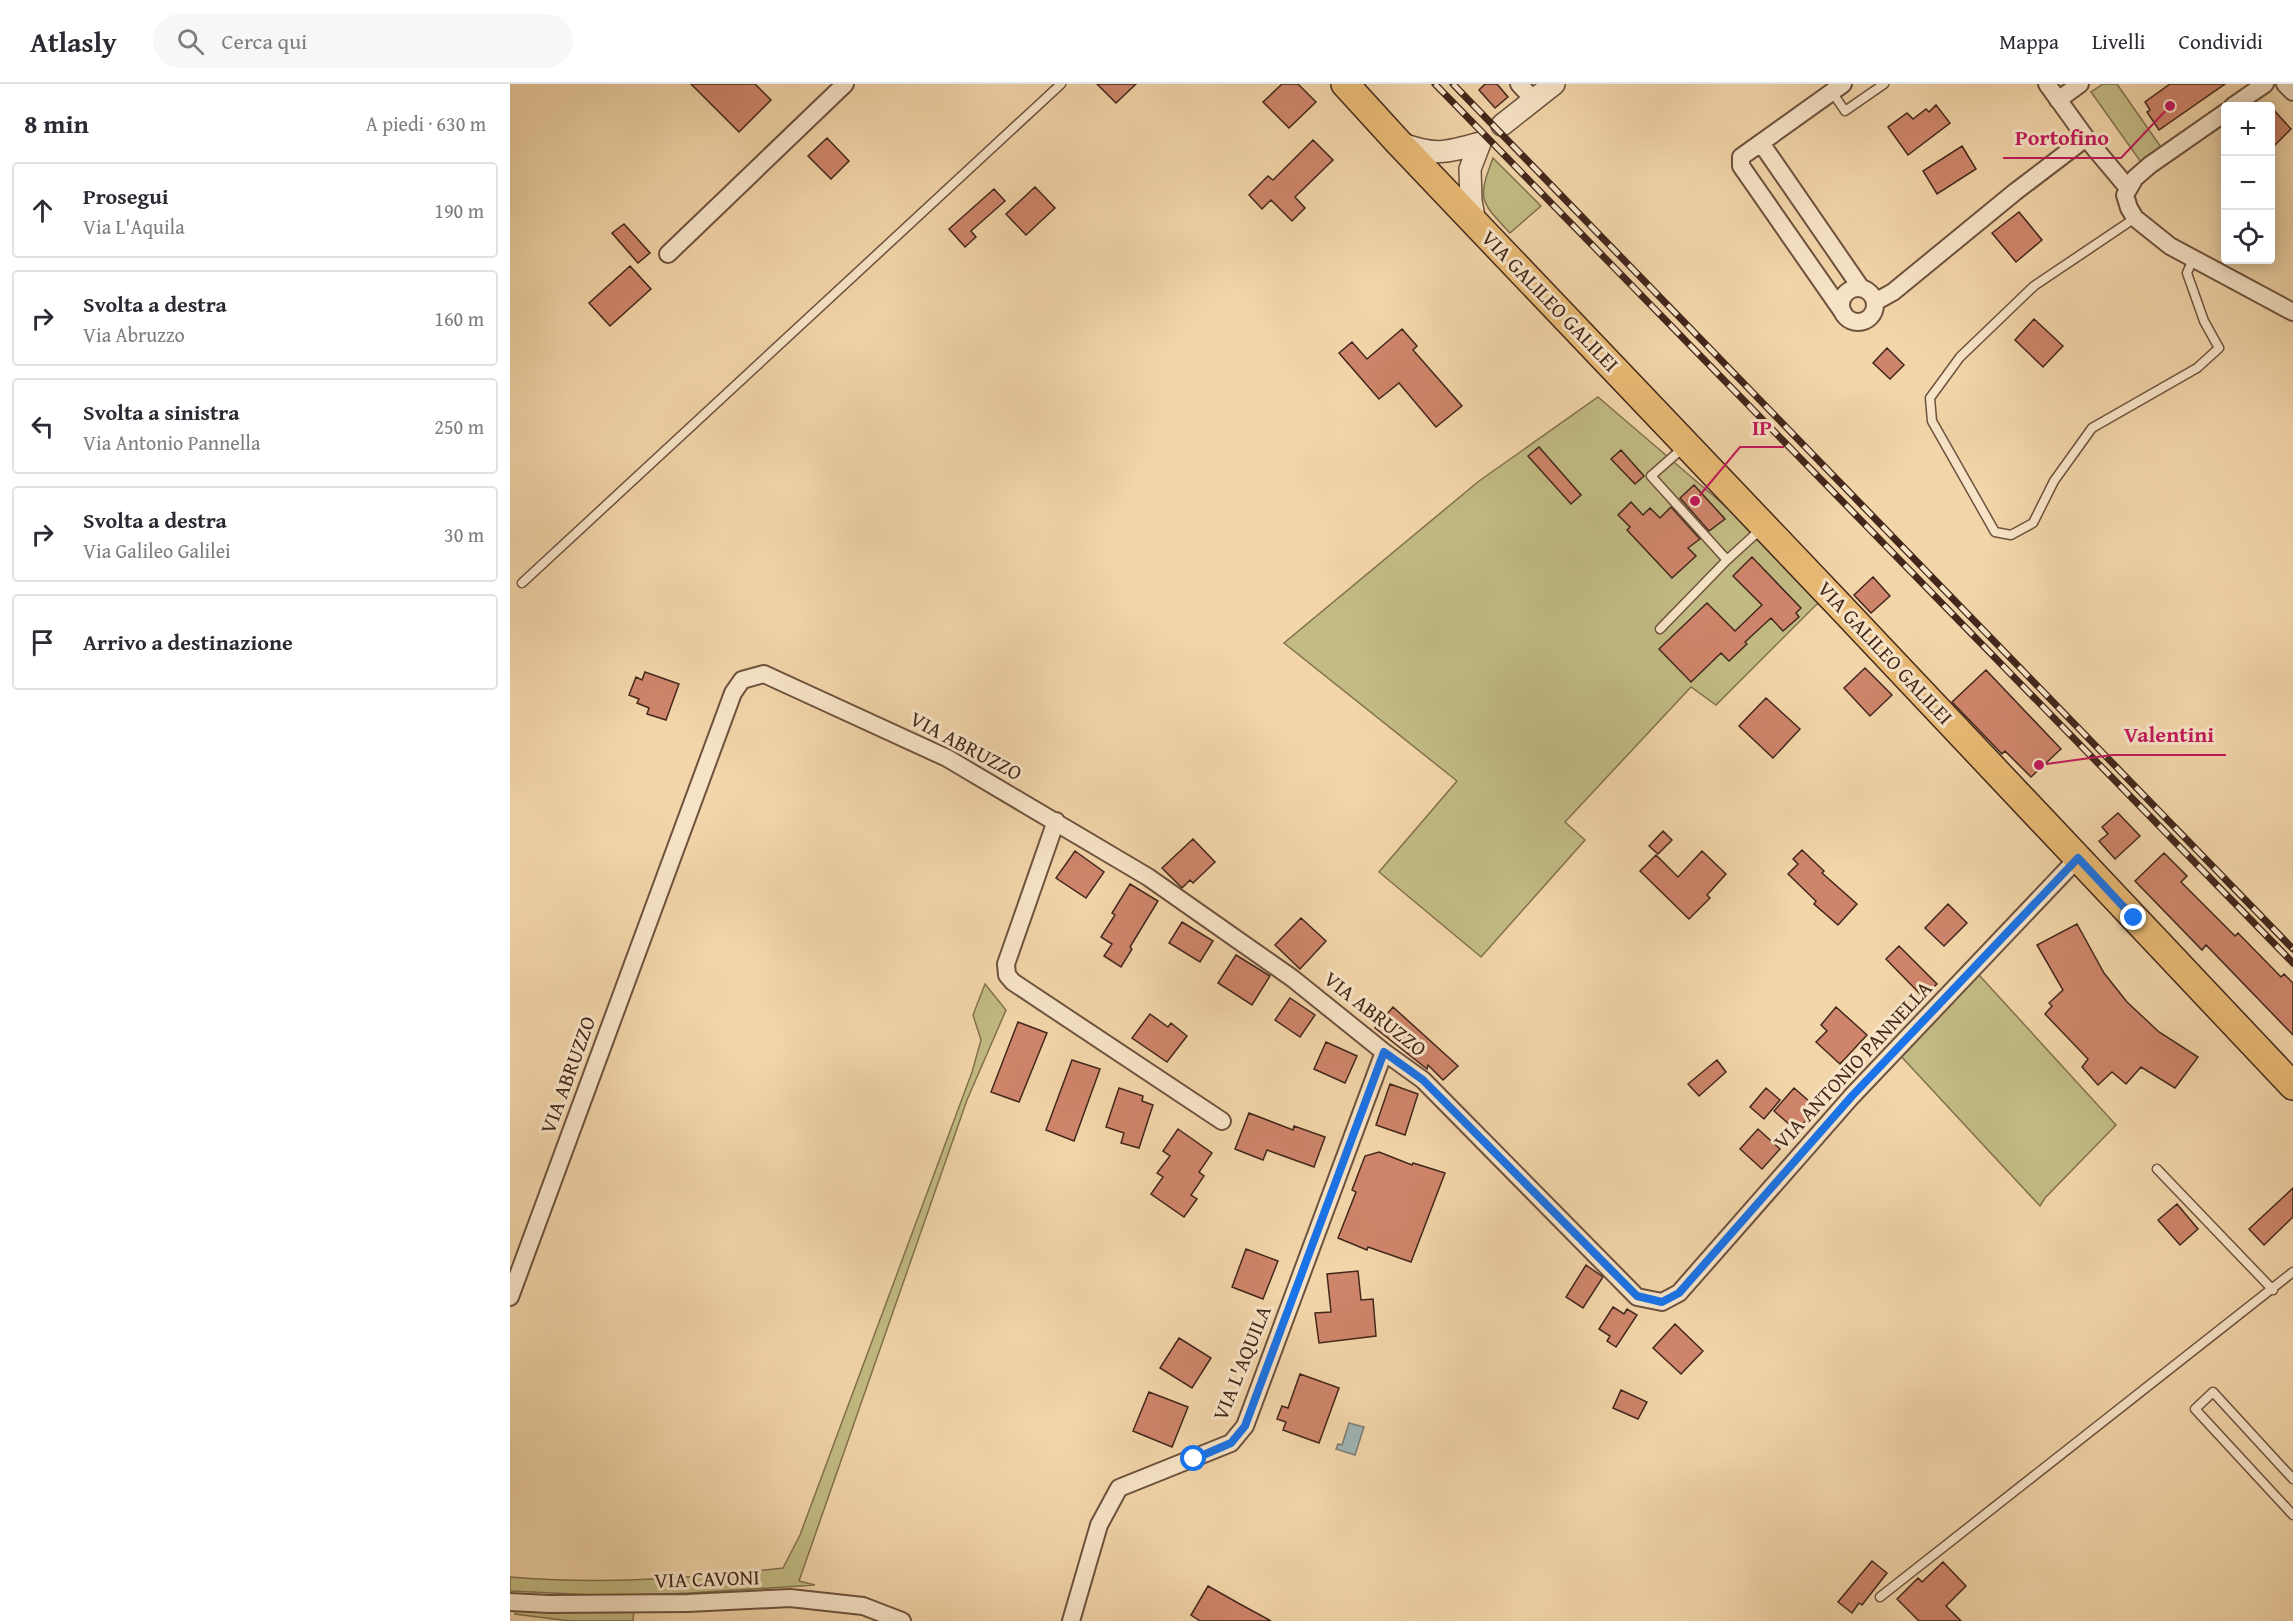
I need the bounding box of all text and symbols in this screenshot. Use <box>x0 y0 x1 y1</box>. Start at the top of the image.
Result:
search box <box>153 14 573 68</box>
text: Atlasly <box>30 21 117 62</box>
icon: search <box>174 25 207 58</box>
text: Cerca qui <box>222 25 307 57</box>
text: Mappa <box>1999 26 2059 57</box>
text: Livelli <box>2092 26 2146 57</box>
text: Condividi <box>2179 26 2263 57</box>
map controls <box>2221 102 2275 264</box>
button: + <box>2221 102 2275 156</box>
text: 8 min <box>24 104 89 143</box>
text: A piedi · 630 m <box>366 109 486 138</box>
callout: Portofino <box>2003 118 2121 158</box>
text: Portofino <box>2015 121 2109 153</box>
button: − <box>2221 156 2275 210</box>
text: Prosegui <box>83 180 169 212</box>
icon: ahead <box>26 194 59 227</box>
text: 190 m <box>434 196 484 225</box>
button: locate <box>2221 210 2275 264</box>
text: Via L'Aquila <box>83 212 185 241</box>
street label: VIA GALILEO GALILEI <box>1474 223 1626 379</box>
text: Svolta a destra <box>83 288 227 320</box>
icon: right <box>26 302 59 335</box>
text: 160 m <box>434 304 484 333</box>
text: Via Abruzzo <box>83 320 185 349</box>
text: Svolta a sinistra <box>83 396 240 428</box>
callout: IP <box>1740 407 1784 447</box>
icon: left <box>26 410 59 443</box>
text: IP <box>1752 411 1772 443</box>
text: 250 m <box>434 412 484 441</box>
text: Via Antonio Pannella <box>83 428 260 457</box>
text: Svolta a destra <box>83 504 227 536</box>
icon: right <box>26 518 59 551</box>
text: 30 m <box>444 520 484 549</box>
text: Via Galileo Galilei <box>83 536 231 565</box>
street label: VIA GALILEO GALILEI <box>1810 574 1960 732</box>
icon: arrive <box>26 626 59 659</box>
text: Arrivo a destinazione <box>83 626 293 658</box>
street label: VIA ABRUZZO <box>905 703 1028 788</box>
callout: Valentini <box>2112 715 2226 755</box>
text: Valentini <box>2124 718 2214 750</box>
route end <box>2120 904 2146 930</box>
street label: VIA ABRUZZO <box>1317 963 1433 1064</box>
street label: VIA ANTONIO PANNELLA <box>1766 973 1939 1156</box>
street label: VIA ABRUZZO <box>532 1012 603 1138</box>
street label: VIA L'AQUILA <box>1204 1300 1279 1425</box>
route start <box>1180 1445 1206 1471</box>
street label: VIA CAVONI <box>654 1561 760 1596</box>

